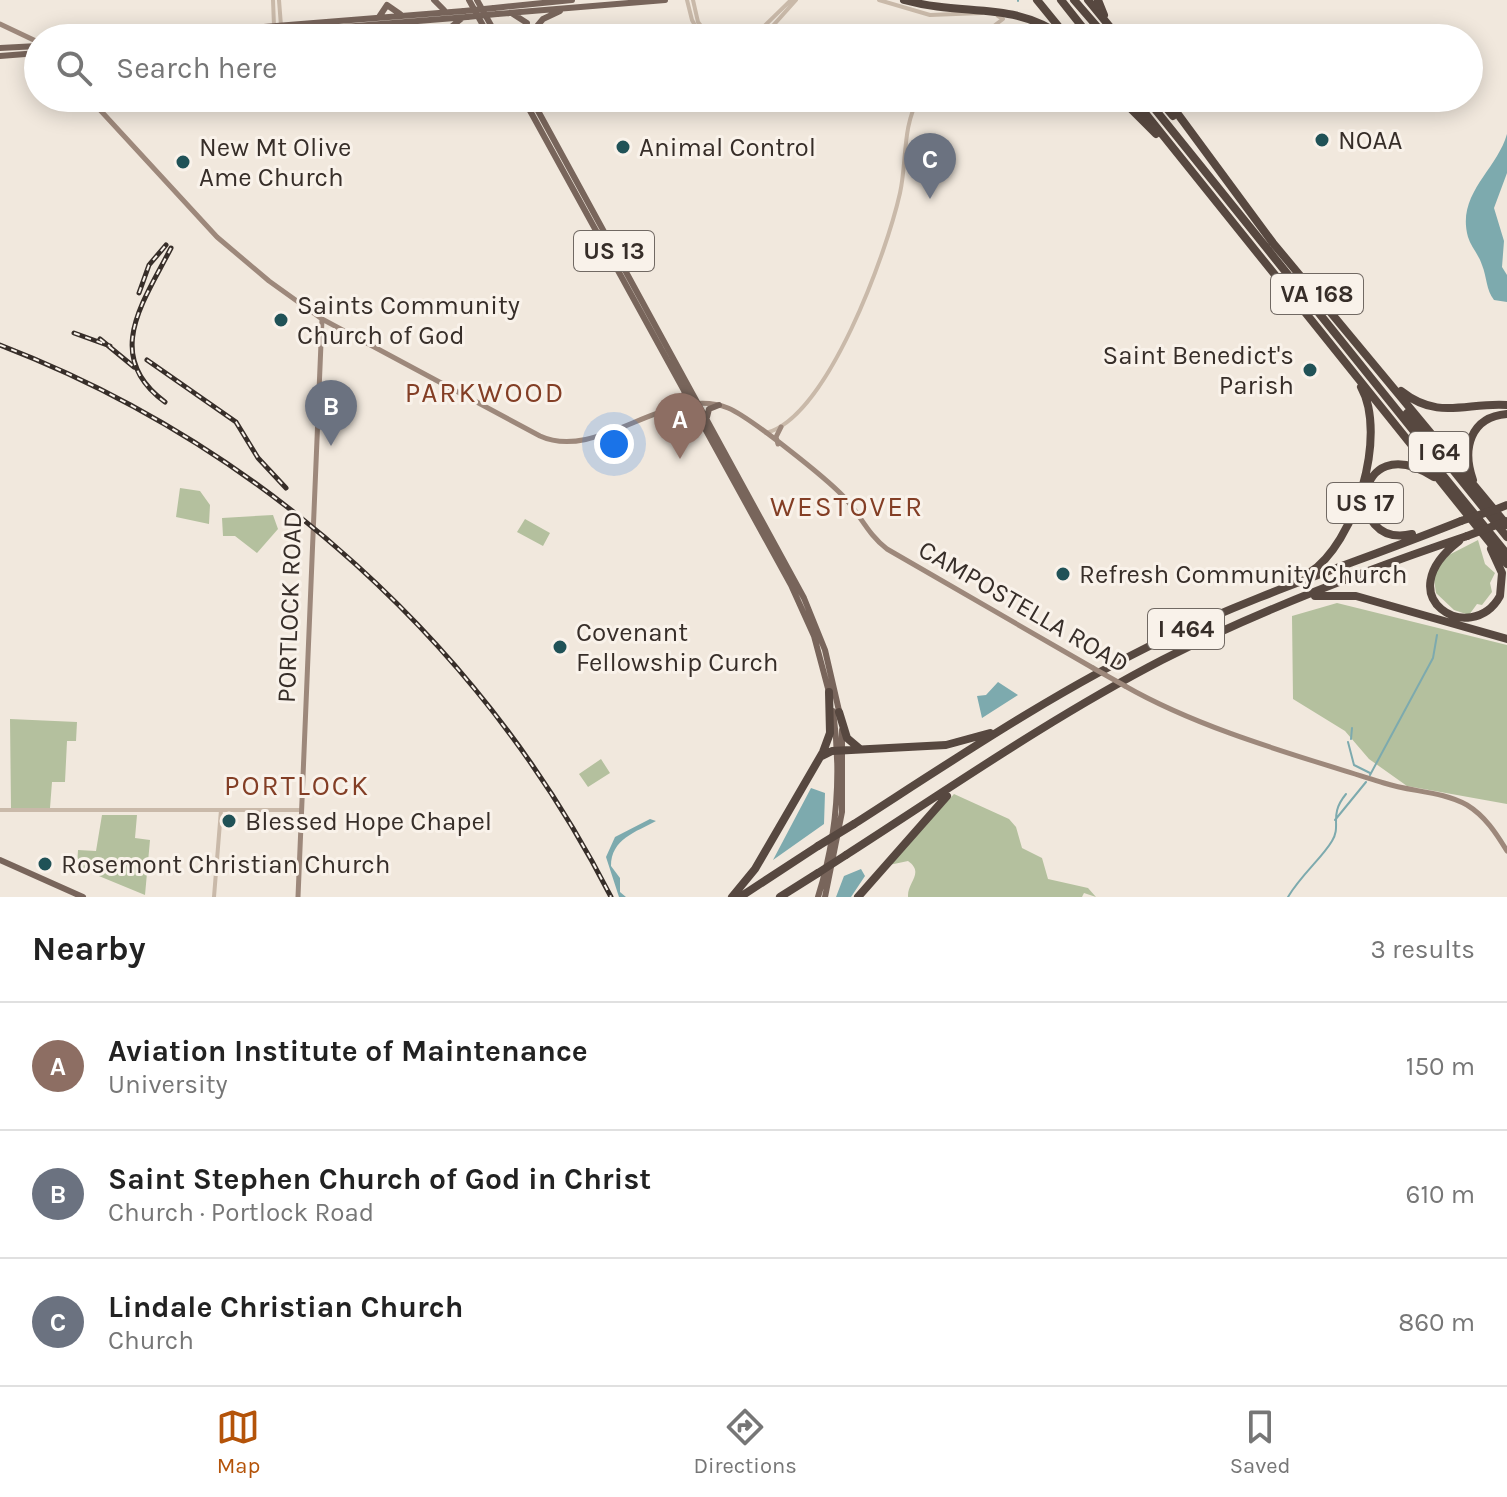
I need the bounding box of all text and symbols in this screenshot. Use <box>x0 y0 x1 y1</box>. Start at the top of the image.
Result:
search box <box>24 24 1483 112</box>
icon: search <box>52 46 96 90</box>
text: Search here <box>116 50 277 86</box>
place label: NOAA <box>1338 125 1403 156</box>
marker: NOAA <box>1313 131 1331 149</box>
place label: New Mt Olive Ame Church <box>199 132 351 193</box>
place label: Animal Control <box>639 132 816 163</box>
pin: C <box>904 133 956 199</box>
marker: Animal Control <box>614 138 632 156</box>
marker: New Mt Olive Ame Church <box>174 153 192 171</box>
road number: US 13 <box>574 231 654 271</box>
road number: VA 168 <box>1271 274 1363 314</box>
place label: Saints Community Church of God <box>297 290 520 351</box>
marker: Saints Community Church of God <box>272 311 290 329</box>
place label: Saint Benedict's Parish <box>1102 340 1294 401</box>
marker: Saint Benedict's Parish <box>1301 361 1319 379</box>
district label: PARKWOOD <box>405 376 565 409</box>
pin: B <box>305 380 357 446</box>
pin: A <box>654 393 706 459</box>
your location <box>594 424 634 464</box>
road number: I 64 <box>1409 432 1469 472</box>
road number: US 17 <box>1327 483 1403 523</box>
district label: WESTOVER <box>770 490 924 523</box>
street label: PORTLOCK ROAD <box>271 511 308 703</box>
street label: CAMPOSTELLA ROAD <box>913 534 1134 679</box>
place label: Refresh Community Church <box>1079 559 1407 590</box>
marker: Refresh Community Church <box>1054 565 1072 583</box>
road number: I 464 <box>1148 609 1224 649</box>
place label: Covenant Fellowship Curch <box>576 617 779 678</box>
marker: Covenant Fellowship Curch <box>551 638 569 656</box>
district label: PORTLOCK <box>224 769 370 802</box>
place label: Blessed Hope Chapel <box>245 806 492 837</box>
marker: Blessed Hope Chapel <box>220 812 238 830</box>
place label: Rosemont Christian Church <box>61 849 390 880</box>
marker: Rosemont Christian Church <box>36 855 54 873</box>
text: Nearby <box>32 929 146 969</box>
text: 3 results <box>1371 934 1475 965</box>
text: Aviation Institute of Maintenance <box>108 1033 588 1069</box>
text: A <box>50 1051 66 1082</box>
text: 150 m <box>1406 1051 1475 1082</box>
text: University <box>108 1069 228 1100</box>
text: Saint Stephen Church of God in Christ <box>108 1161 651 1197</box>
text: B <box>50 1179 66 1210</box>
text: 610 m <box>1406 1179 1475 1210</box>
text: Church · Portlock Road <box>108 1197 374 1228</box>
text: Lindale Christian Church <box>108 1289 463 1325</box>
text: C <box>50 1307 66 1338</box>
text: 860 m <box>1398 1307 1475 1338</box>
text: Church <box>108 1325 194 1356</box>
tab: Map <box>216 1405 260 1479</box>
tab: Directions <box>693 1405 797 1479</box>
tab: Saved <box>1230 1405 1291 1479</box>

